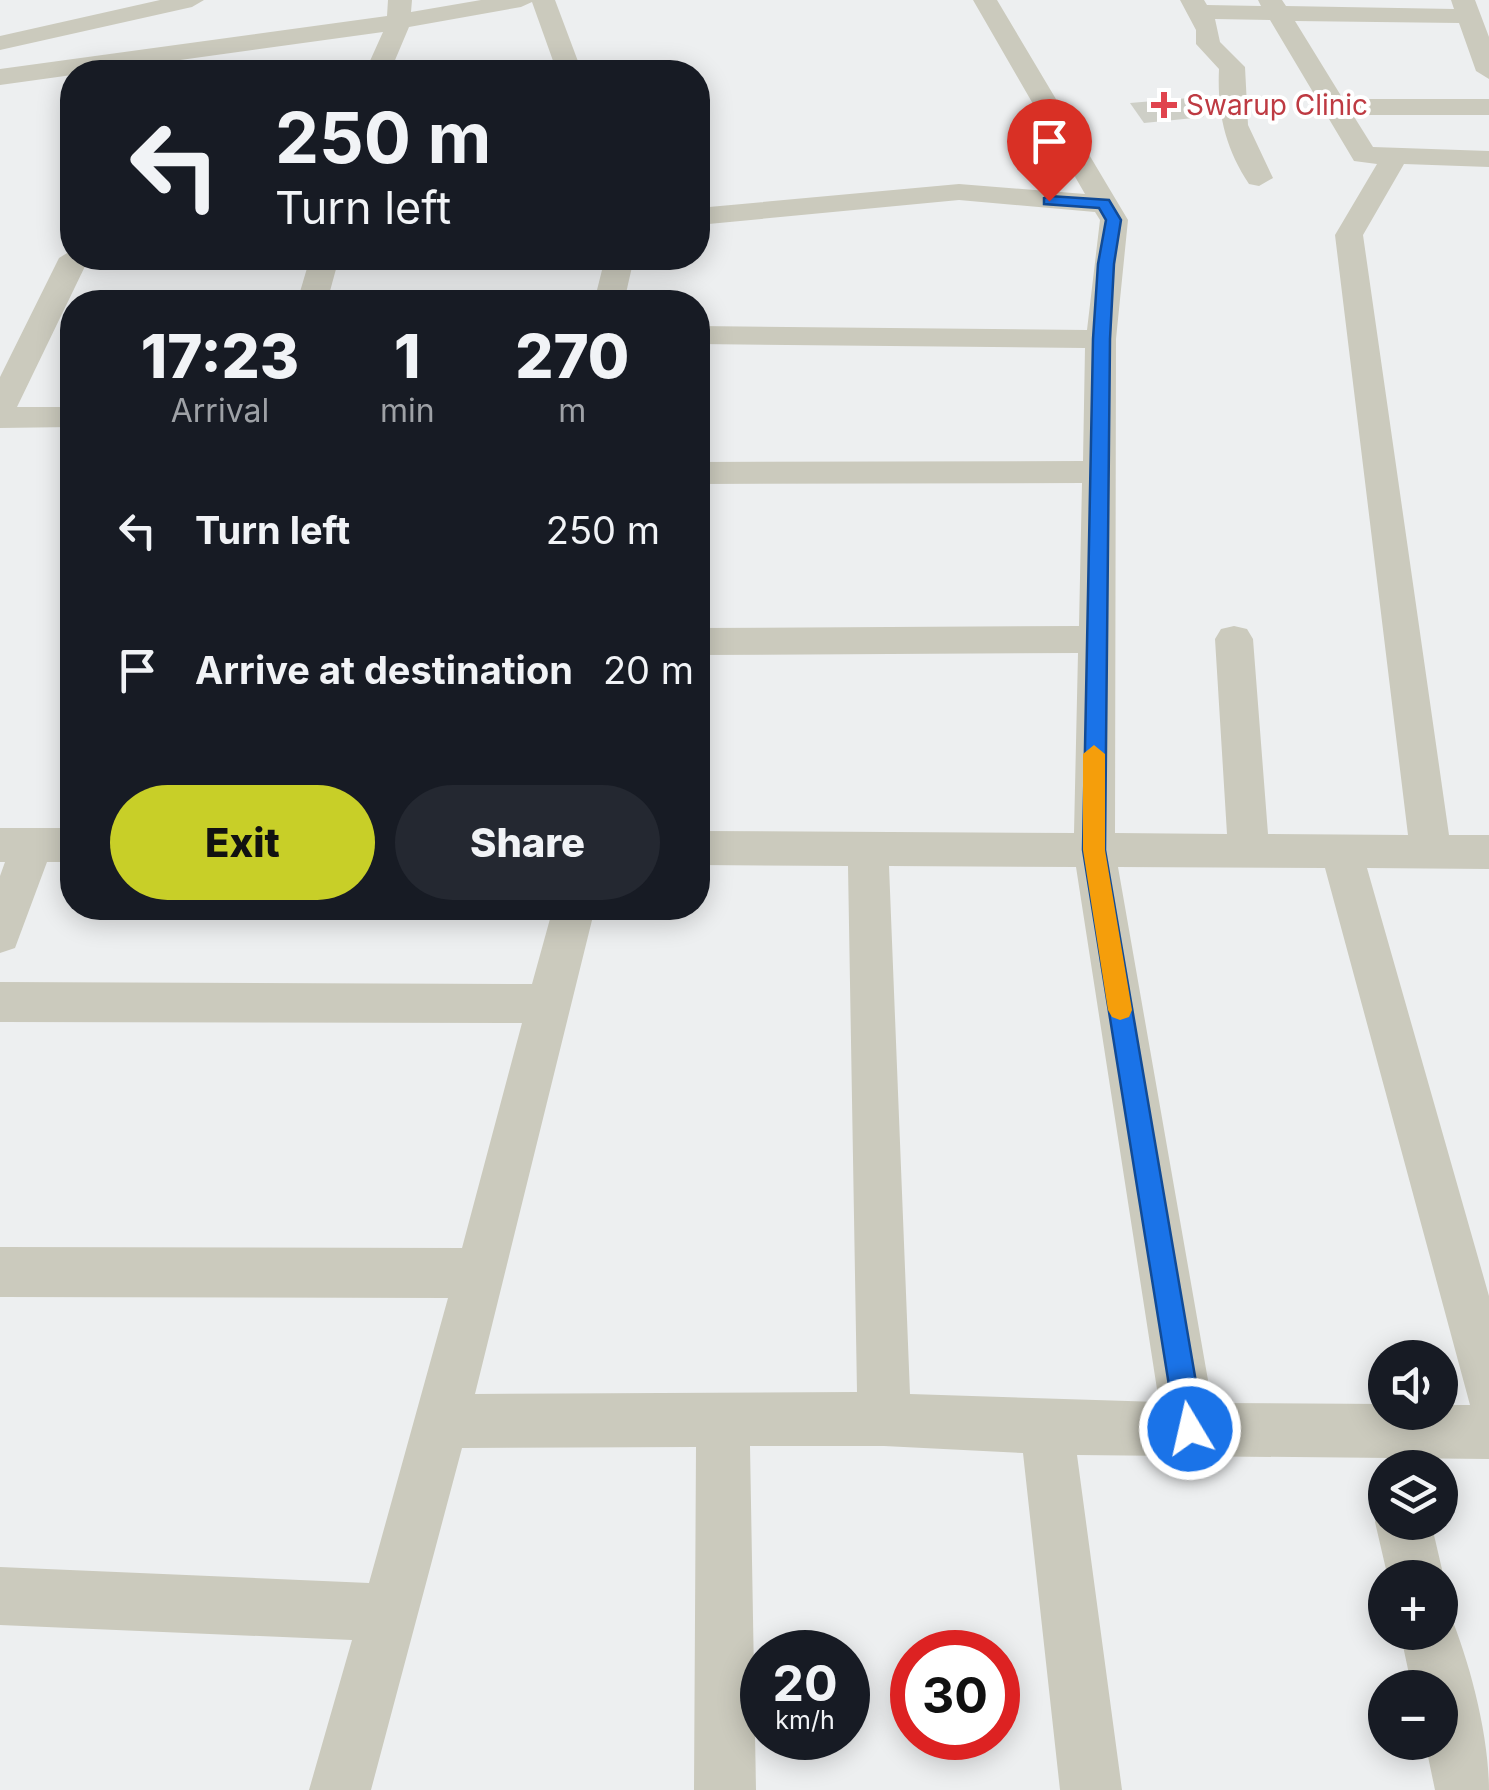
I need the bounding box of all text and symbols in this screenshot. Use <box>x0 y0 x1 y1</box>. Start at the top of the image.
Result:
place label: Swarup Clinic <box>1186 88 1368 122</box>
marker: Swarup Clinic <box>1151 92 1177 118</box>
text: 250 m <box>275 95 492 180</box>
pin <box>1007 99 1092 202</box>
icon: left <box>110 100 240 230</box>
icon: arrive <box>1022 114 1077 169</box>
text: Turn left <box>275 180 451 235</box>
text: 17:23 <box>141 320 299 392</box>
text: 1 <box>394 320 420 392</box>
text: 270 <box>515 320 629 392</box>
text: Arrival <box>171 391 269 430</box>
text: min <box>380 391 435 430</box>
text: m <box>558 391 586 430</box>
icon: left <box>110 503 165 558</box>
text: Turn left <box>195 507 350 553</box>
text: 250 m <box>546 507 660 553</box>
icon: arrive <box>110 643 165 698</box>
text: Arrive at destination <box>195 647 573 693</box>
text: 20 m <box>603 647 694 693</box>
button: Exit <box>110 785 375 900</box>
button: Share <box>395 785 660 900</box>
map controls <box>1368 1340 1458 1760</box>
button: sound <box>1368 1340 1458 1430</box>
position arrow <box>1138 1377 1242 1481</box>
button: layers <box>1368 1450 1458 1540</box>
button: + <box>1368 1560 1458 1650</box>
speed limit sign: 30 <box>890 1630 1020 1760</box>
text: 20 <box>772 1653 838 1713</box>
button: − <box>1368 1670 1458 1760</box>
text: km/h <box>775 1705 835 1735</box>

